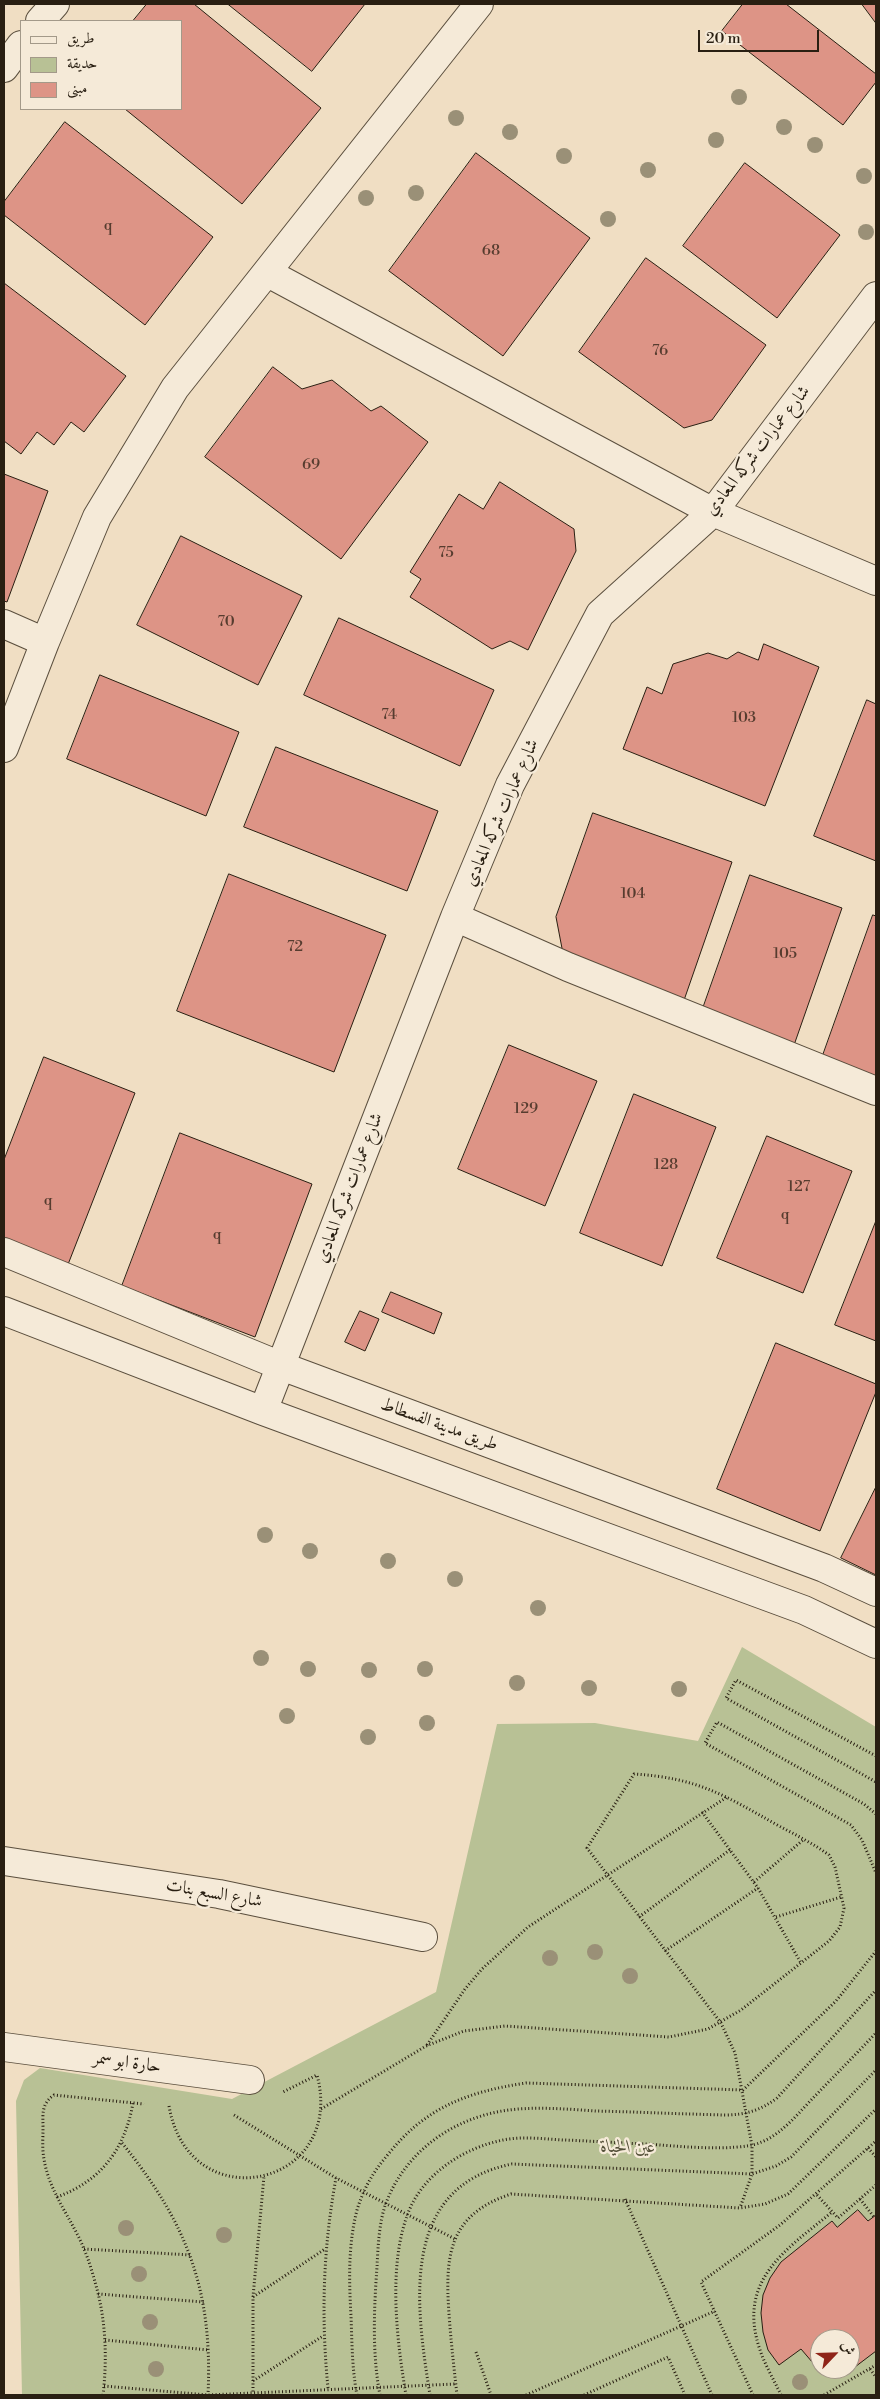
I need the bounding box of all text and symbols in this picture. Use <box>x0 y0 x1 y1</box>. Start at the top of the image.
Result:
legend <box>20 20 182 110</box>
scale bar <box>700 20 821 52</box>
text: طريق <box>67 29 94 48</box>
text: 20 m <box>706 29 741 48</box>
text: حديقة <box>67 54 97 73</box>
text: مبنى <box>67 79 87 98</box>
house number: q <box>104 217 112 235</box>
house number: 68 <box>482 242 500 260</box>
house number: 76 <box>652 342 668 360</box>
street label: شارع عمارات شركه المعادي <box>701 382 815 520</box>
house number: 69 <box>302 456 320 474</box>
house number: 75 <box>438 544 454 562</box>
house number: 70 <box>217 613 235 631</box>
house number: 74 <box>381 706 397 724</box>
house number: 103 <box>732 709 756 727</box>
street label: شارع عمارات شركه المعادي <box>460 736 544 890</box>
house number: 104 <box>621 885 645 903</box>
house number: 72 <box>287 938 303 956</box>
house number: 105 <box>773 945 797 963</box>
house number: 129 <box>514 1100 538 1118</box>
street label: شارع عمارات شركه المعادي <box>311 1110 389 1266</box>
house number: 128 <box>654 1156 678 1174</box>
house number: 127 <box>788 1178 810 1196</box>
house number: q <box>44 1192 52 1210</box>
house number: q <box>781 1206 789 1224</box>
house number: q <box>213 1226 221 1244</box>
street label: طريق مدينة الفسطاط <box>377 1394 501 1456</box>
street label: شارع السبع بنات <box>164 1875 264 1913</box>
street label: حارة ابو سمر <box>92 2048 162 2078</box>
park label: عين الحياة <box>601 2137 655 2159</box>
north arrow <box>810 2329 860 2379</box>
text: ش <box>837 2338 859 2358</box>

